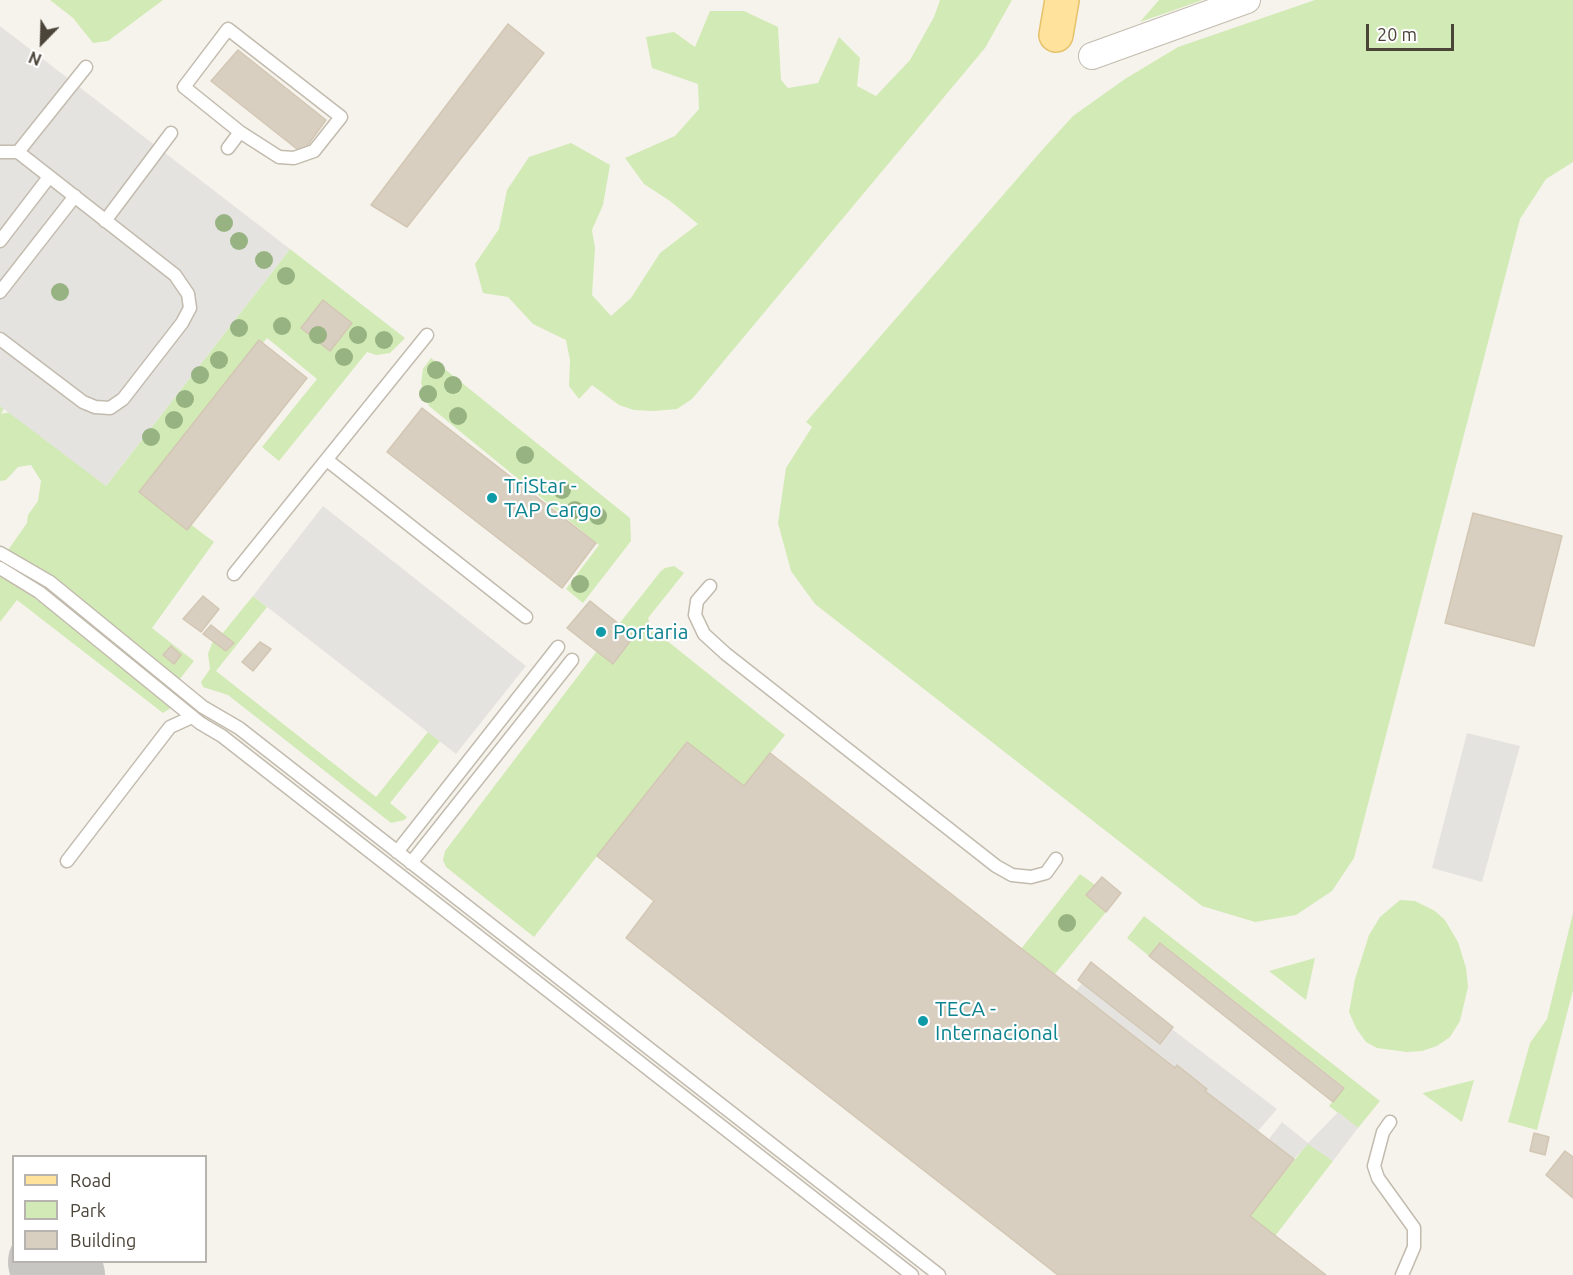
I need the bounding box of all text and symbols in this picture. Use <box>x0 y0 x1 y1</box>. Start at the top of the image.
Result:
north arrow <box>12 12 72 72</box>
scale bar <box>1369 12 1458 50</box>
text: 20 m <box>1377 24 1417 44</box>
text: N <box>26 48 44 69</box>
place label: TriStar - TAP Cargo <box>504 473 602 523</box>
marker: TriStar - TAP Cargo <box>485 491 499 505</box>
place label: Portaria <box>613 619 688 645</box>
marker: Portaria <box>594 625 608 639</box>
place label: TECA - Internacional <box>935 996 1058 1046</box>
marker: TECA - Internacional <box>916 1014 930 1028</box>
legend <box>12 1155 207 1263</box>
text: Road <box>70 1170 112 1190</box>
text: Park <box>70 1200 106 1220</box>
text: Building <box>70 1230 136 1250</box>

